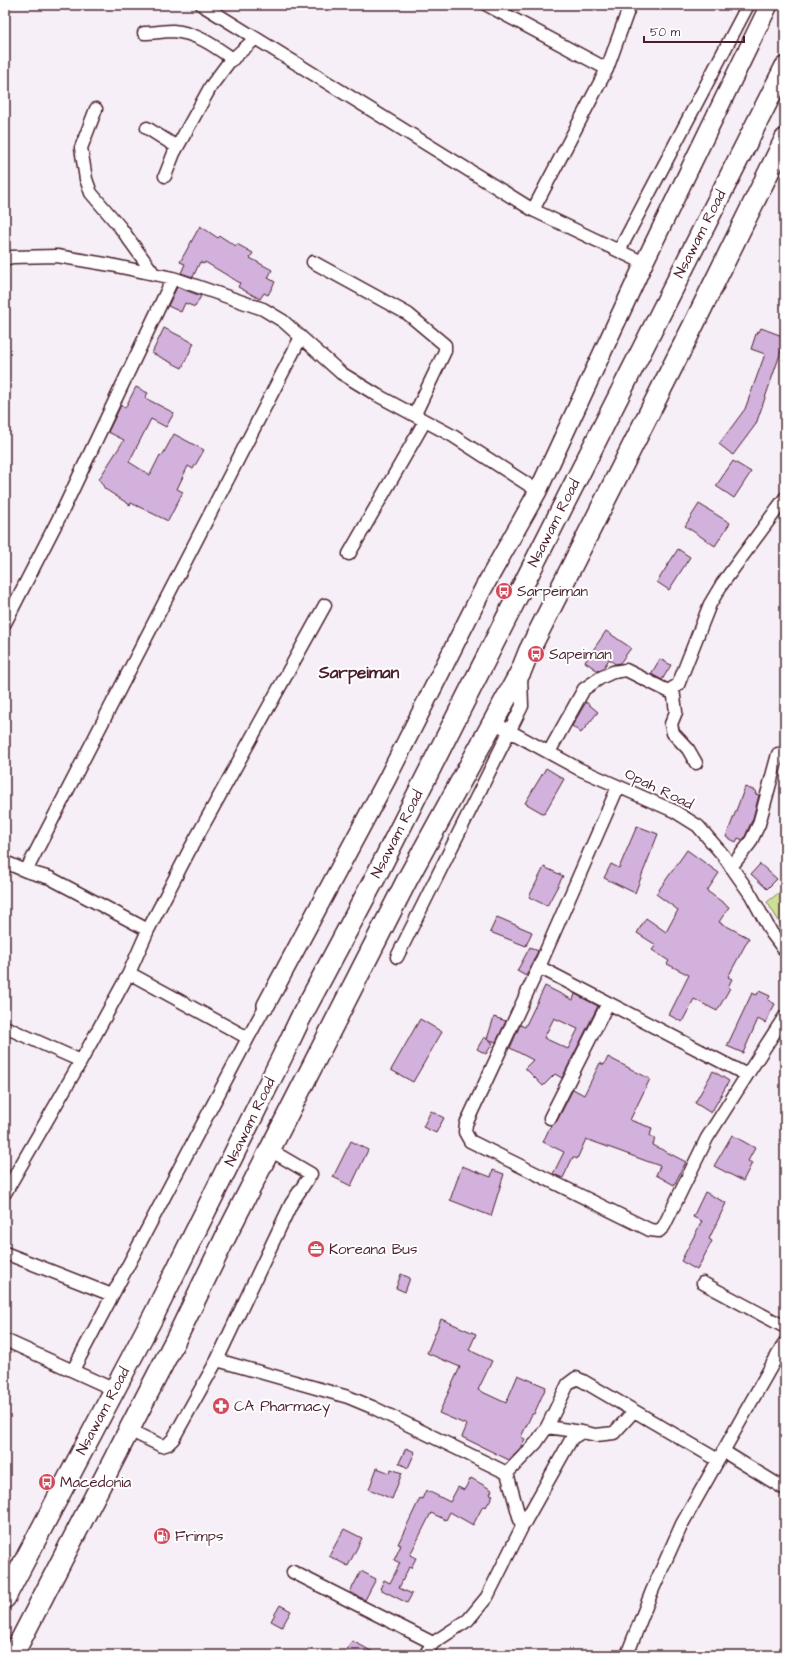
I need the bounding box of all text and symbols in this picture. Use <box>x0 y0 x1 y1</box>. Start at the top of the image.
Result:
scale bar <box>644 18 744 44</box>
text: 50 m <box>650 24 681 41</box>
street label: Nsawam Road <box>669 186 731 282</box>
street label: Nsawam Road <box>523 475 585 571</box>
bus stop icon: Sarpeiman <box>494 581 514 601</box>
place label: Sarpeiman <box>517 581 589 602</box>
bus stop icon: Sapeiman <box>526 644 546 664</box>
place label: Sapeiman <box>549 644 612 665</box>
district label: Sarpeiman <box>318 661 400 685</box>
street label: Opah Road <box>621 763 697 815</box>
street label: Nsawam Road <box>366 786 428 882</box>
street label: Nsawam Road <box>219 1074 281 1170</box>
office icon: Koreana Bus <box>306 1239 326 1259</box>
place label: Koreana Bus <box>329 1239 418 1260</box>
street label: Nsawam Road <box>71 1363 135 1459</box>
pharmacy icon: CA Pharmacy <box>211 1396 231 1416</box>
place label: CA Pharmacy <box>234 1396 330 1418</box>
bus stop icon: Macedonia <box>37 1472 57 1492</box>
place label: Macedonia <box>60 1472 132 1493</box>
fuel station icon: Frimps <box>152 1526 172 1546</box>
place label: Frimps <box>175 1526 224 1547</box>

